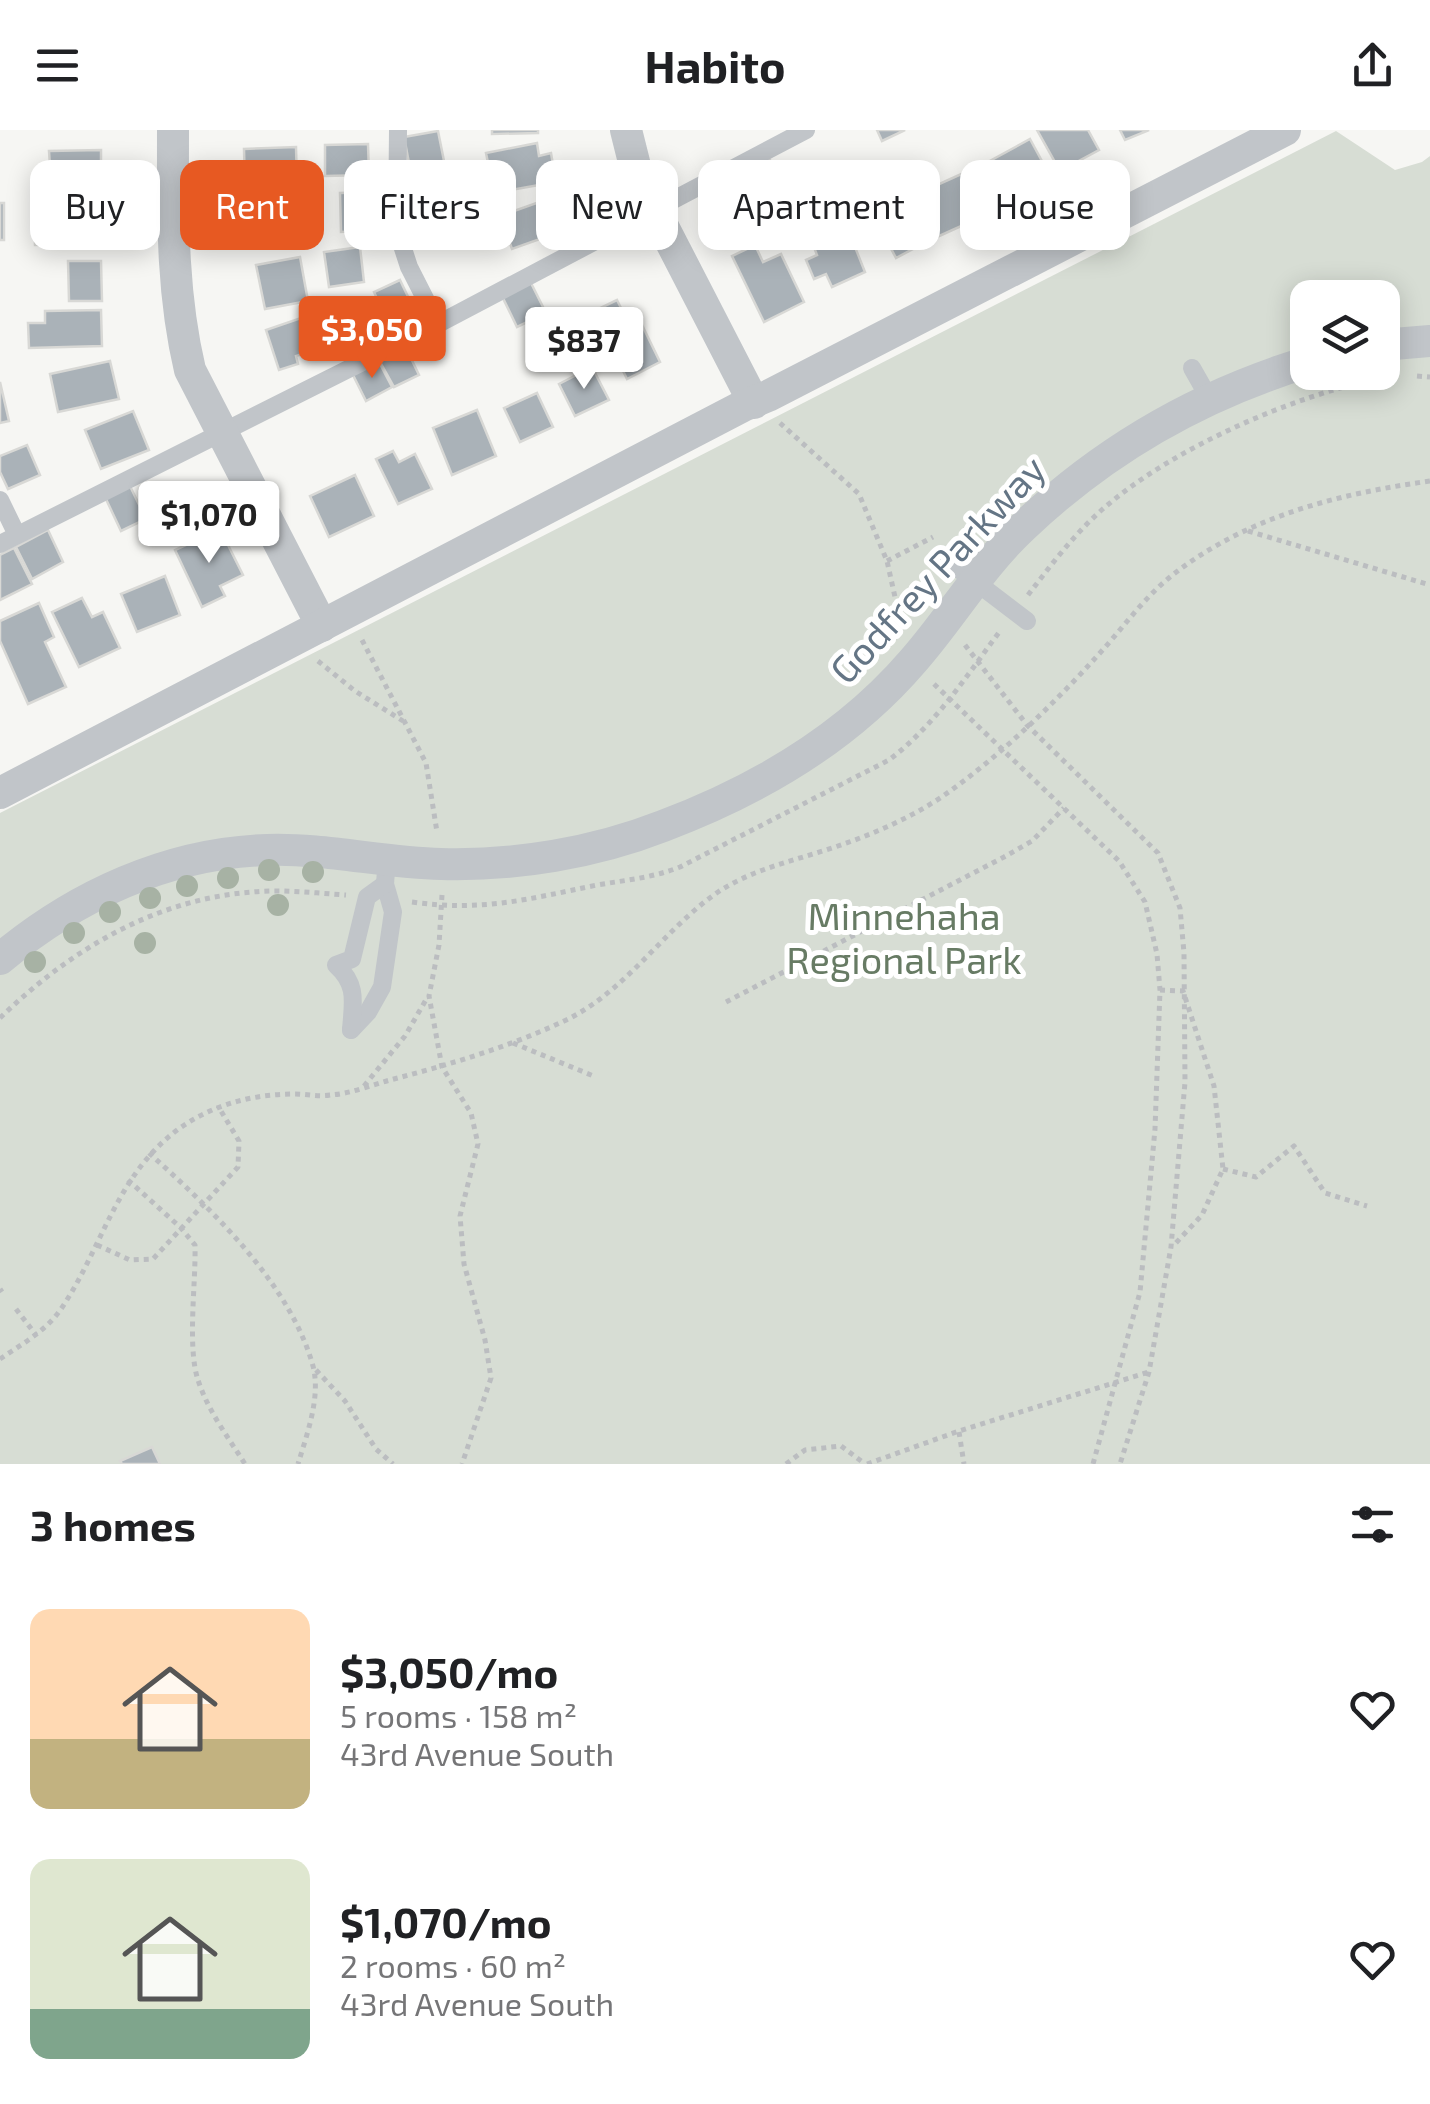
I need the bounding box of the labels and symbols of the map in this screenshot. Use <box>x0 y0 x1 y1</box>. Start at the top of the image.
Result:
pin: $3,050 <box>291 296 453 381</box>
pin: $837 <box>525 307 643 392</box>
street label: Godfrey Parkway <box>819 445 1054 692</box>
pin: $1,070 <box>128 481 290 566</box>
park label: Minnehaha Regional Park <box>786 892 1022 982</box>

